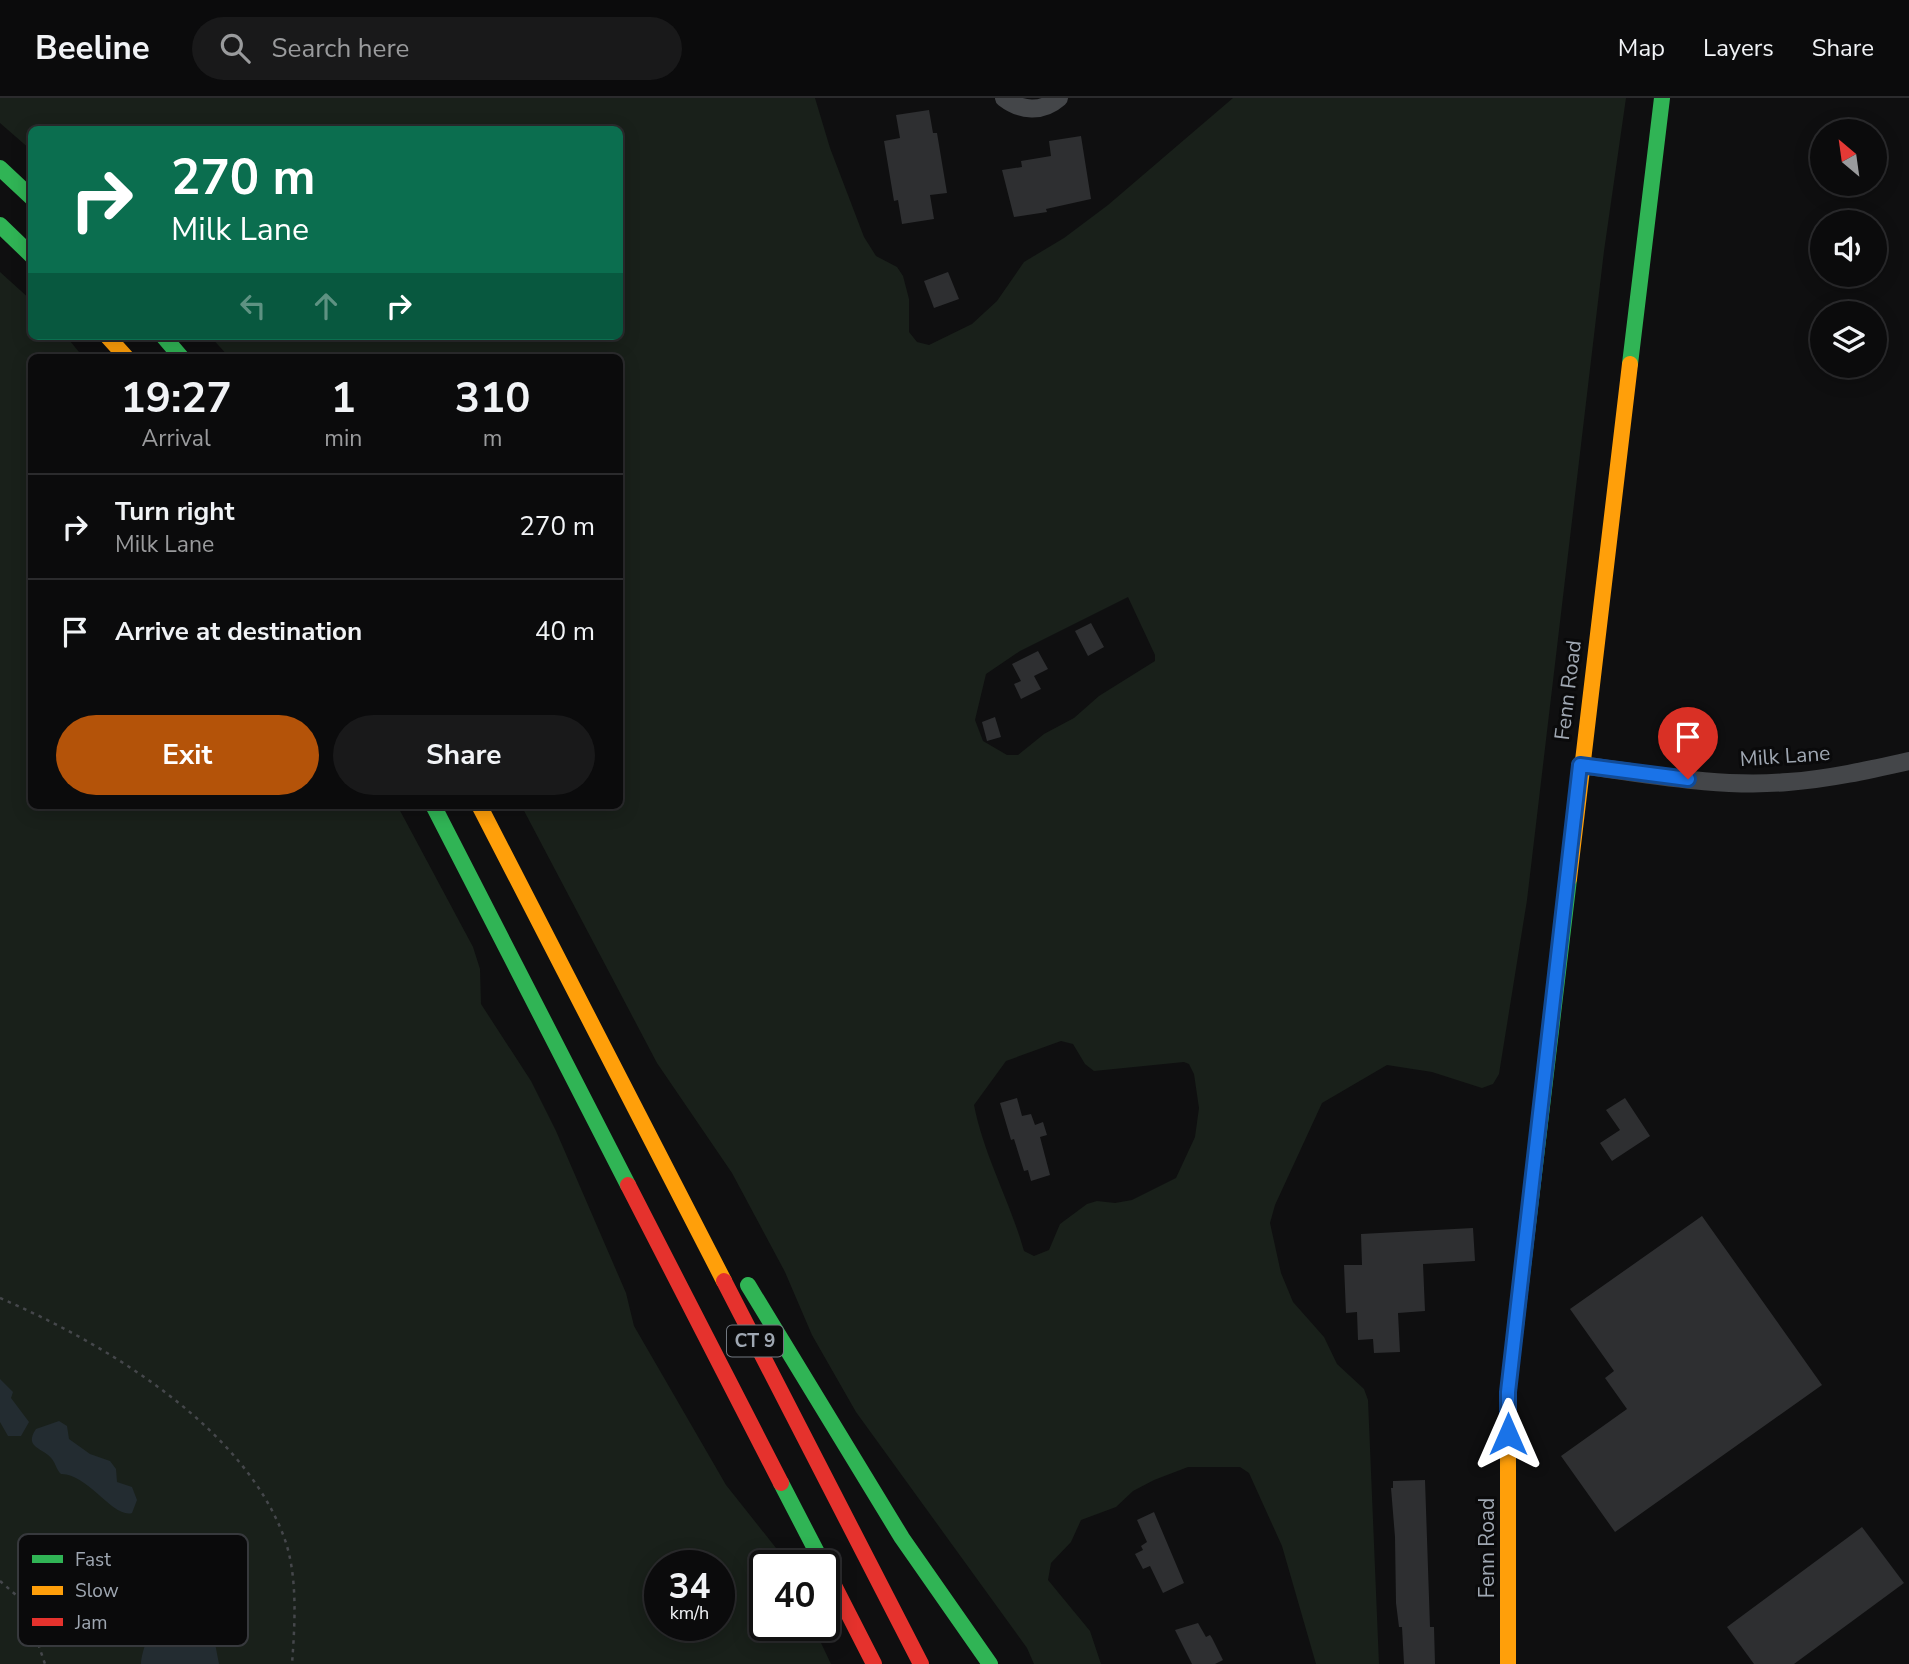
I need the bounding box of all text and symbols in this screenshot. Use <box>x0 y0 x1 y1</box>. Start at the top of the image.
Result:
search box <box>192 17 682 80</box>
text: Beeline <box>35 26 150 71</box>
icon: search <box>216 29 254 67</box>
text: Search here <box>272 31 409 66</box>
text: Map <box>1618 32 1665 64</box>
text: Layers <box>1703 32 1774 64</box>
text: Share <box>1812 32 1874 64</box>
north arrow <box>1810 119 1886 196</box>
map controls <box>1810 119 1887 378</box>
text: 270 m <box>171 144 315 211</box>
icon: right <box>56 154 147 245</box>
text: Milk Lane <box>171 208 309 251</box>
button: sound <box>1810 210 1887 287</box>
icon: left <box>234 287 272 325</box>
icon: ahead <box>307 287 345 325</box>
icon: right <box>380 287 418 325</box>
button: layers <box>1810 301 1887 378</box>
text: 19:27 <box>121 370 232 427</box>
text: 1 <box>331 370 356 427</box>
text: 310 <box>455 370 530 427</box>
text: Arrival <box>142 423 211 454</box>
text: min <box>324 423 362 454</box>
text: m <box>483 423 503 454</box>
text: Turn right <box>115 494 234 529</box>
icon: right <box>56 508 94 546</box>
text: 270 m <box>519 509 595 544</box>
text: Milk Lane <box>115 529 214 560</box>
icon: arrive <box>56 613 94 651</box>
text: Arrive at destination <box>115 614 362 649</box>
text: 40 m <box>535 614 595 649</box>
street label: Fenn Road <box>1548 638 1588 742</box>
pin <box>1658 707 1718 779</box>
button: Exit <box>56 715 319 795</box>
button: Share <box>333 715 595 795</box>
icon: arrive <box>1669 718 1707 756</box>
street label: Milk Lane <box>1739 739 1831 773</box>
road number: CT 9 <box>727 1326 783 1357</box>
position arrow <box>1471 1397 1545 1471</box>
street label: Fenn Road <box>1473 1498 1501 1598</box>
legend <box>18 1534 248 1646</box>
text: Fast <box>75 1547 111 1573</box>
speed limit sign: 40 <box>749 1550 840 1641</box>
text: 34 <box>668 1563 711 1610</box>
text: Slow <box>75 1578 119 1604</box>
text: km/h <box>670 1601 709 1625</box>
text: Jam <box>74 1610 108 1636</box>

